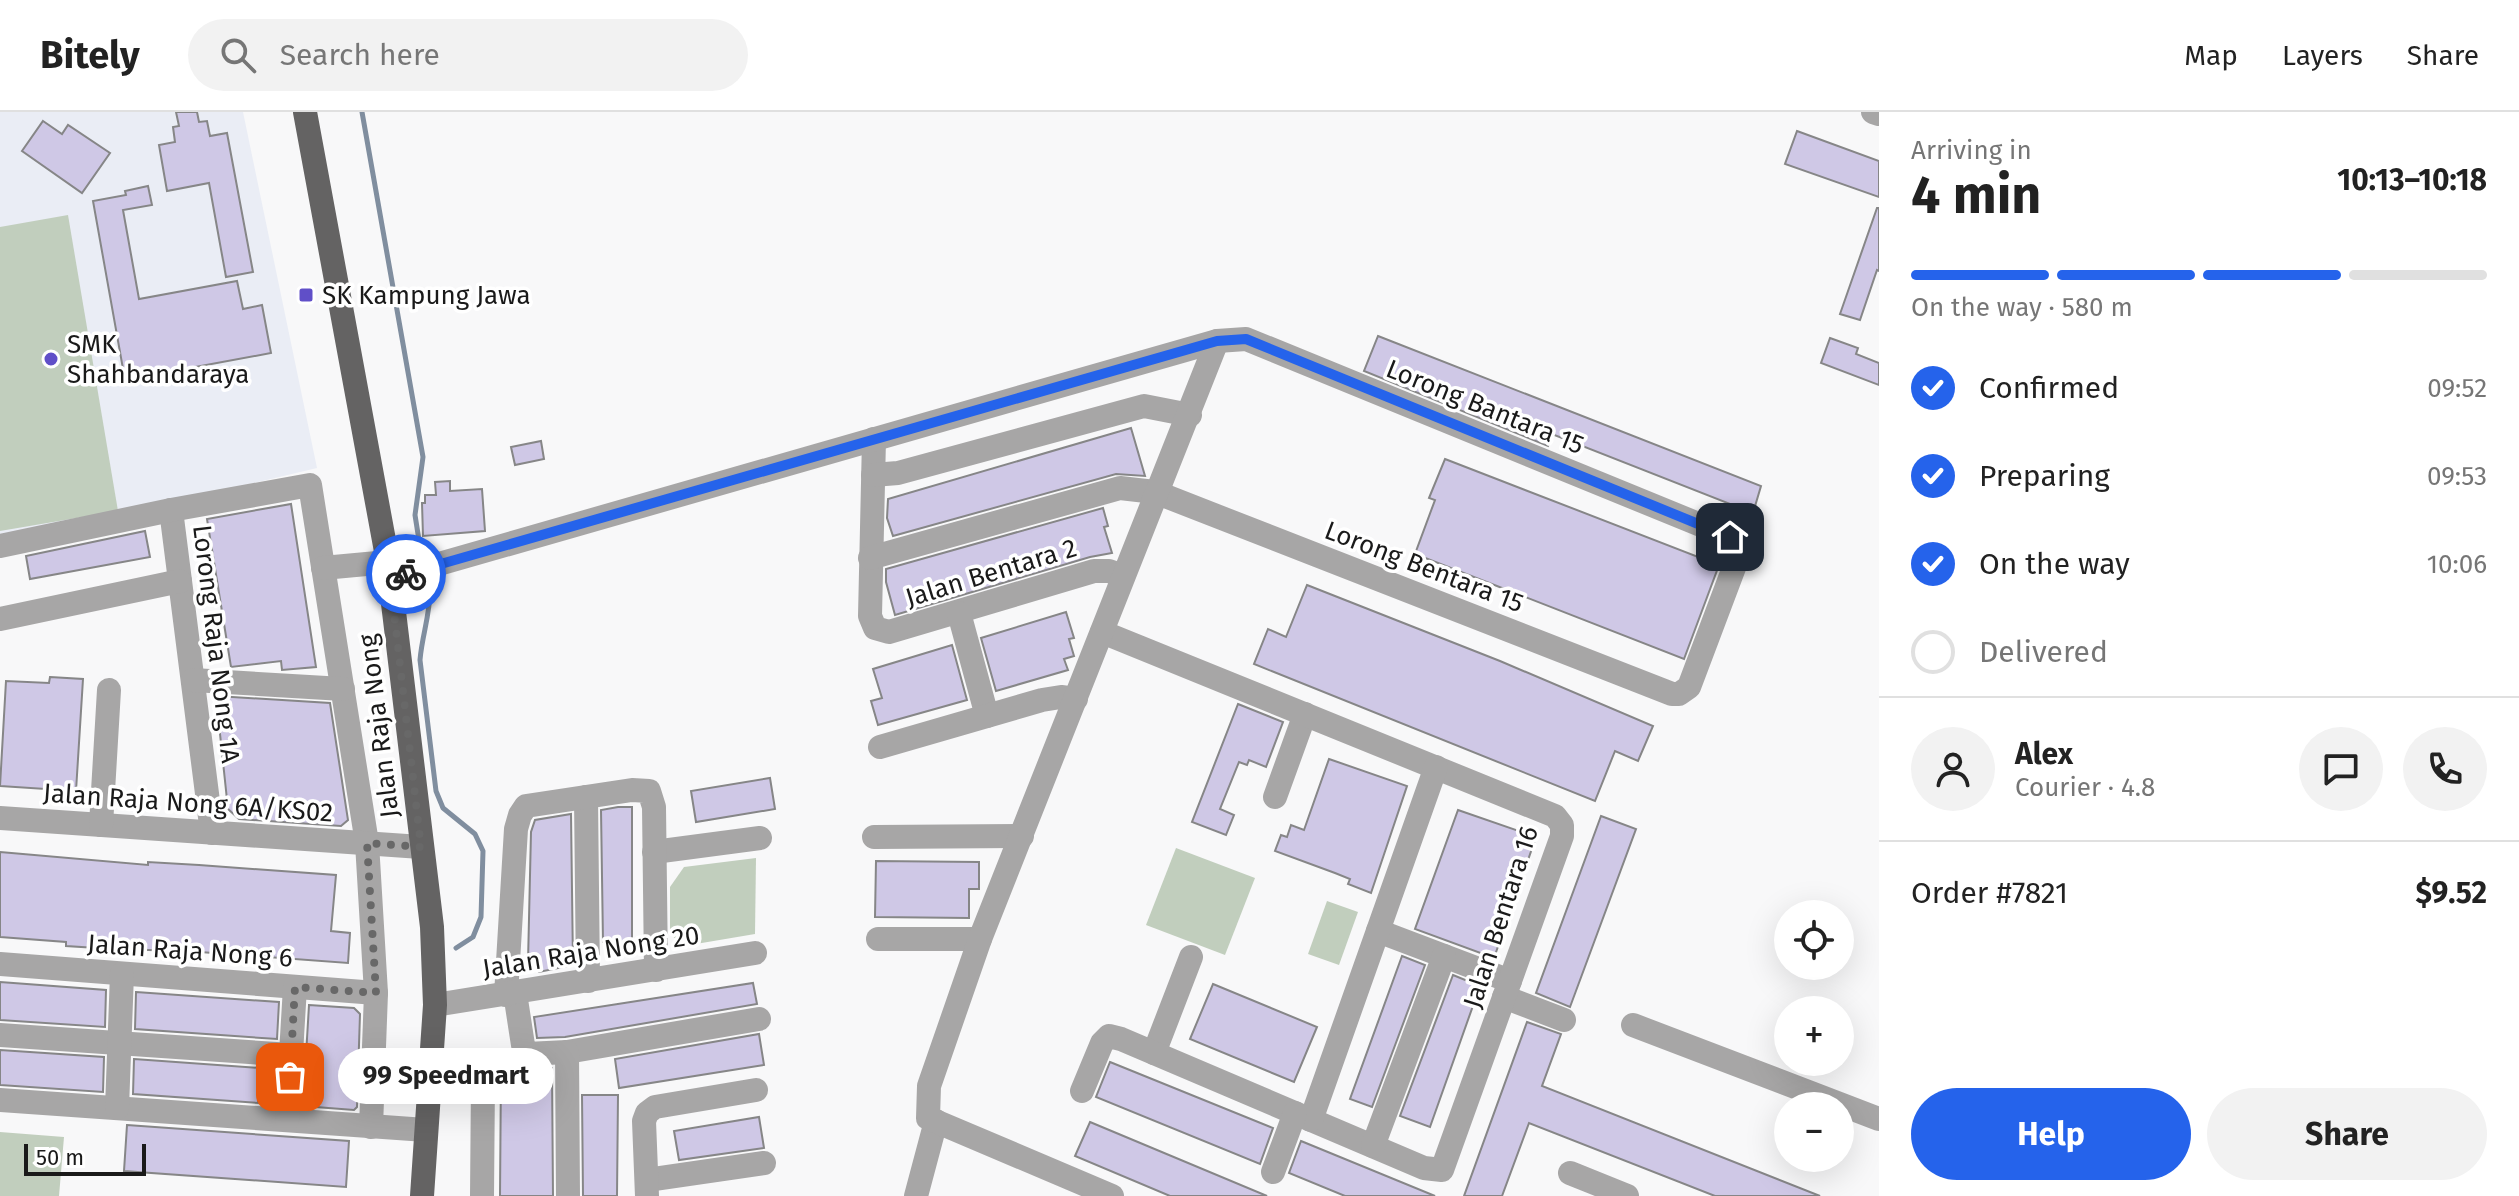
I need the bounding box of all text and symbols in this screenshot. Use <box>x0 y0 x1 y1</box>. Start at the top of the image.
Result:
search box <box>188 19 748 91</box>
text: Bitely <box>40 32 140 78</box>
icon: search <box>216 33 260 77</box>
text: Search here <box>280 37 440 73</box>
text: Map <box>2184 39 2238 72</box>
text: Layers <box>2282 39 2363 72</box>
text: Share <box>2407 39 2479 72</box>
text: Arriving in <box>1911 135 2032 166</box>
text: 10:13–10:18 <box>2337 162 2487 198</box>
text: 4 min <box>1911 164 2041 227</box>
place label: SK Kampung Jawa <box>322 280 531 311</box>
marker: SK Kampung Jawa <box>297 286 315 304</box>
text: On the way · 580 m <box>1911 292 2133 323</box>
place label: SMK Shahbandaraya <box>67 329 249 390</box>
marker: SMK Shahbandaraya <box>42 350 60 368</box>
street label: Lorong Bantara 15 <box>1382 353 1588 461</box>
icon: check <box>1911 366 1955 410</box>
text: Confirmed <box>1979 370 2119 406</box>
text: 09:52 <box>2427 373 2487 404</box>
icon: check <box>1911 454 1955 498</box>
text: Preparing <box>1979 458 2110 494</box>
text: 09:53 <box>2427 461 2487 492</box>
pin <box>1696 503 1764 571</box>
street label: Lorong Bentara 15 <box>1320 515 1528 619</box>
icon: home <box>1708 515 1752 559</box>
street label: Lorong Raja Nong 1A <box>186 523 246 765</box>
street label: Jalan Bentara 2 <box>902 532 1080 614</box>
courier <box>366 534 446 614</box>
icon: check <box>1911 542 1955 586</box>
text: On the way <box>1979 546 2130 582</box>
text: 10:06 <box>2427 549 2487 580</box>
icon: bike <box>384 552 428 596</box>
street label: Jalan Raja Nong <box>352 632 406 820</box>
text: Delivered <box>1979 634 2108 670</box>
button: person <box>1911 727 1995 811</box>
button: chat <box>2299 727 2383 811</box>
button: phone <box>2403 727 2487 811</box>
text: Alex <box>2015 736 2073 772</box>
text: Courier · 4.8 <box>2015 772 2155 803</box>
street label: Jalan Raja Nong 6A/KS02 <box>42 777 334 829</box>
street label: Jalan Bentara 16 <box>1457 822 1545 1012</box>
text: Order #7821 <box>1911 875 2068 911</box>
text: $9.52 <box>2416 875 2487 911</box>
map controls <box>1774 900 1854 1172</box>
button: locate <box>1774 900 1854 980</box>
street label: Jalan Raja Nong 20 <box>480 920 702 984</box>
street label: Jalan Raja Nong 6 <box>86 928 294 974</box>
button: + <box>1774 996 1854 1076</box>
pin <box>256 1043 324 1111</box>
callout: 99 Speedmart <box>338 1049 554 1105</box>
icon: bag <box>268 1055 312 1099</box>
text: 99 Speedmart <box>363 1060 529 1091</box>
button: Help <box>1911 1088 2191 1180</box>
button: Share <box>2207 1088 2487 1180</box>
button: − <box>1774 1092 1854 1172</box>
scale bar <box>24 1140 146 1176</box>
text: 50 m <box>36 1144 84 1171</box>

